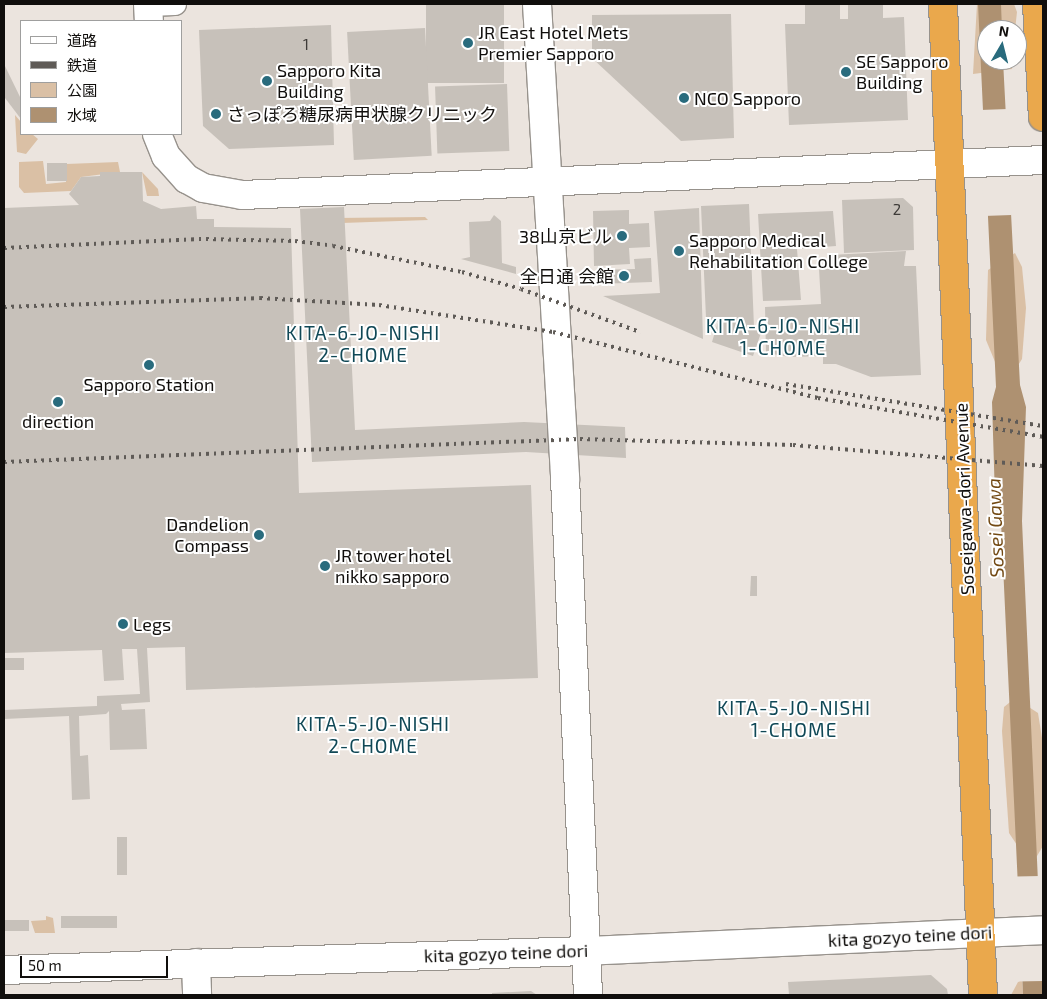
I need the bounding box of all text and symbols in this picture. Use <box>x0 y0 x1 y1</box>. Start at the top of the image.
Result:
legend <box>20 20 182 135</box>
north arrow <box>977 20 1027 70</box>
place label: JR East Hotel Mets Premier Sapporo <box>478 22 629 64</box>
text: N <box>998 22 1010 40</box>
text: 道路 <box>67 31 97 49</box>
house number: 1 <box>303 36 309 54</box>
marker: JR East Hotel Mets Premier Sapporo <box>462 37 474 49</box>
place label: SE Sapporo Building <box>856 51 948 94</box>
text: 鉄道 <box>67 56 97 74</box>
place label: Sapporo Kita Building <box>277 60 381 102</box>
marker: SE Sapporo Building <box>840 66 852 78</box>
marker: Sapporo Kita Building <box>261 75 273 87</box>
text: 公園 <box>67 81 97 99</box>
place label: NCO Sapporo <box>694 87 801 109</box>
marker: NCO Sapporo <box>678 92 690 104</box>
place label: さっぽろ糖尿病甲状腺クリニック <box>227 103 497 125</box>
text: 水域 <box>67 106 97 124</box>
marker: さっぽろ糖尿病甲状腺クリニック <box>209 107 223 121</box>
house number: 2 <box>893 201 901 219</box>
place label: 38山京ビル <box>519 225 612 247</box>
marker: 38山京ビル <box>616 230 628 242</box>
place label: Sapporo Medical Rehabilitation College <box>689 230 868 272</box>
marker: Sapporo Medical Rehabilitation College <box>673 245 685 257</box>
place label: 全日通 会館 <box>520 265 614 287</box>
marker: 全日通 会館 <box>618 270 630 282</box>
district label: KITA-6-JO-NISHI 1-CHOME <box>704 315 862 359</box>
district label: KITA-6-JO-NISHI 2-CHOME <box>284 322 442 366</box>
marker: Sapporo Station <box>143 359 155 371</box>
place label: Sapporo Station <box>83 373 215 395</box>
marker: direction <box>52 396 64 408</box>
street label: Soseigawa-dori Avenue <box>950 402 978 596</box>
place label: direction <box>22 410 94 432</box>
water label: Sosei Gawa <box>982 478 1008 578</box>
place label: Dandelion Compass <box>166 514 249 556</box>
marker: Dandelion Compass <box>253 529 265 541</box>
place label: JR tower hotel nikko sapporo <box>335 545 451 588</box>
marker: JR tower hotel nikko sapporo <box>319 560 331 572</box>
place label: Legs <box>133 613 171 635</box>
marker: Legs <box>117 618 129 630</box>
district label: KITA-5-JO-NISHI 1-CHOME <box>715 697 873 741</box>
district label: KITA-5-JO-NISHI 2-CHOME <box>294 713 452 757</box>
street label: kita gozyo teine dori <box>827 921 993 951</box>
street label: kita gozyo teine dori <box>423 939 589 967</box>
scale bar <box>22 946 170 978</box>
text: 50 m <box>28 956 62 974</box>

